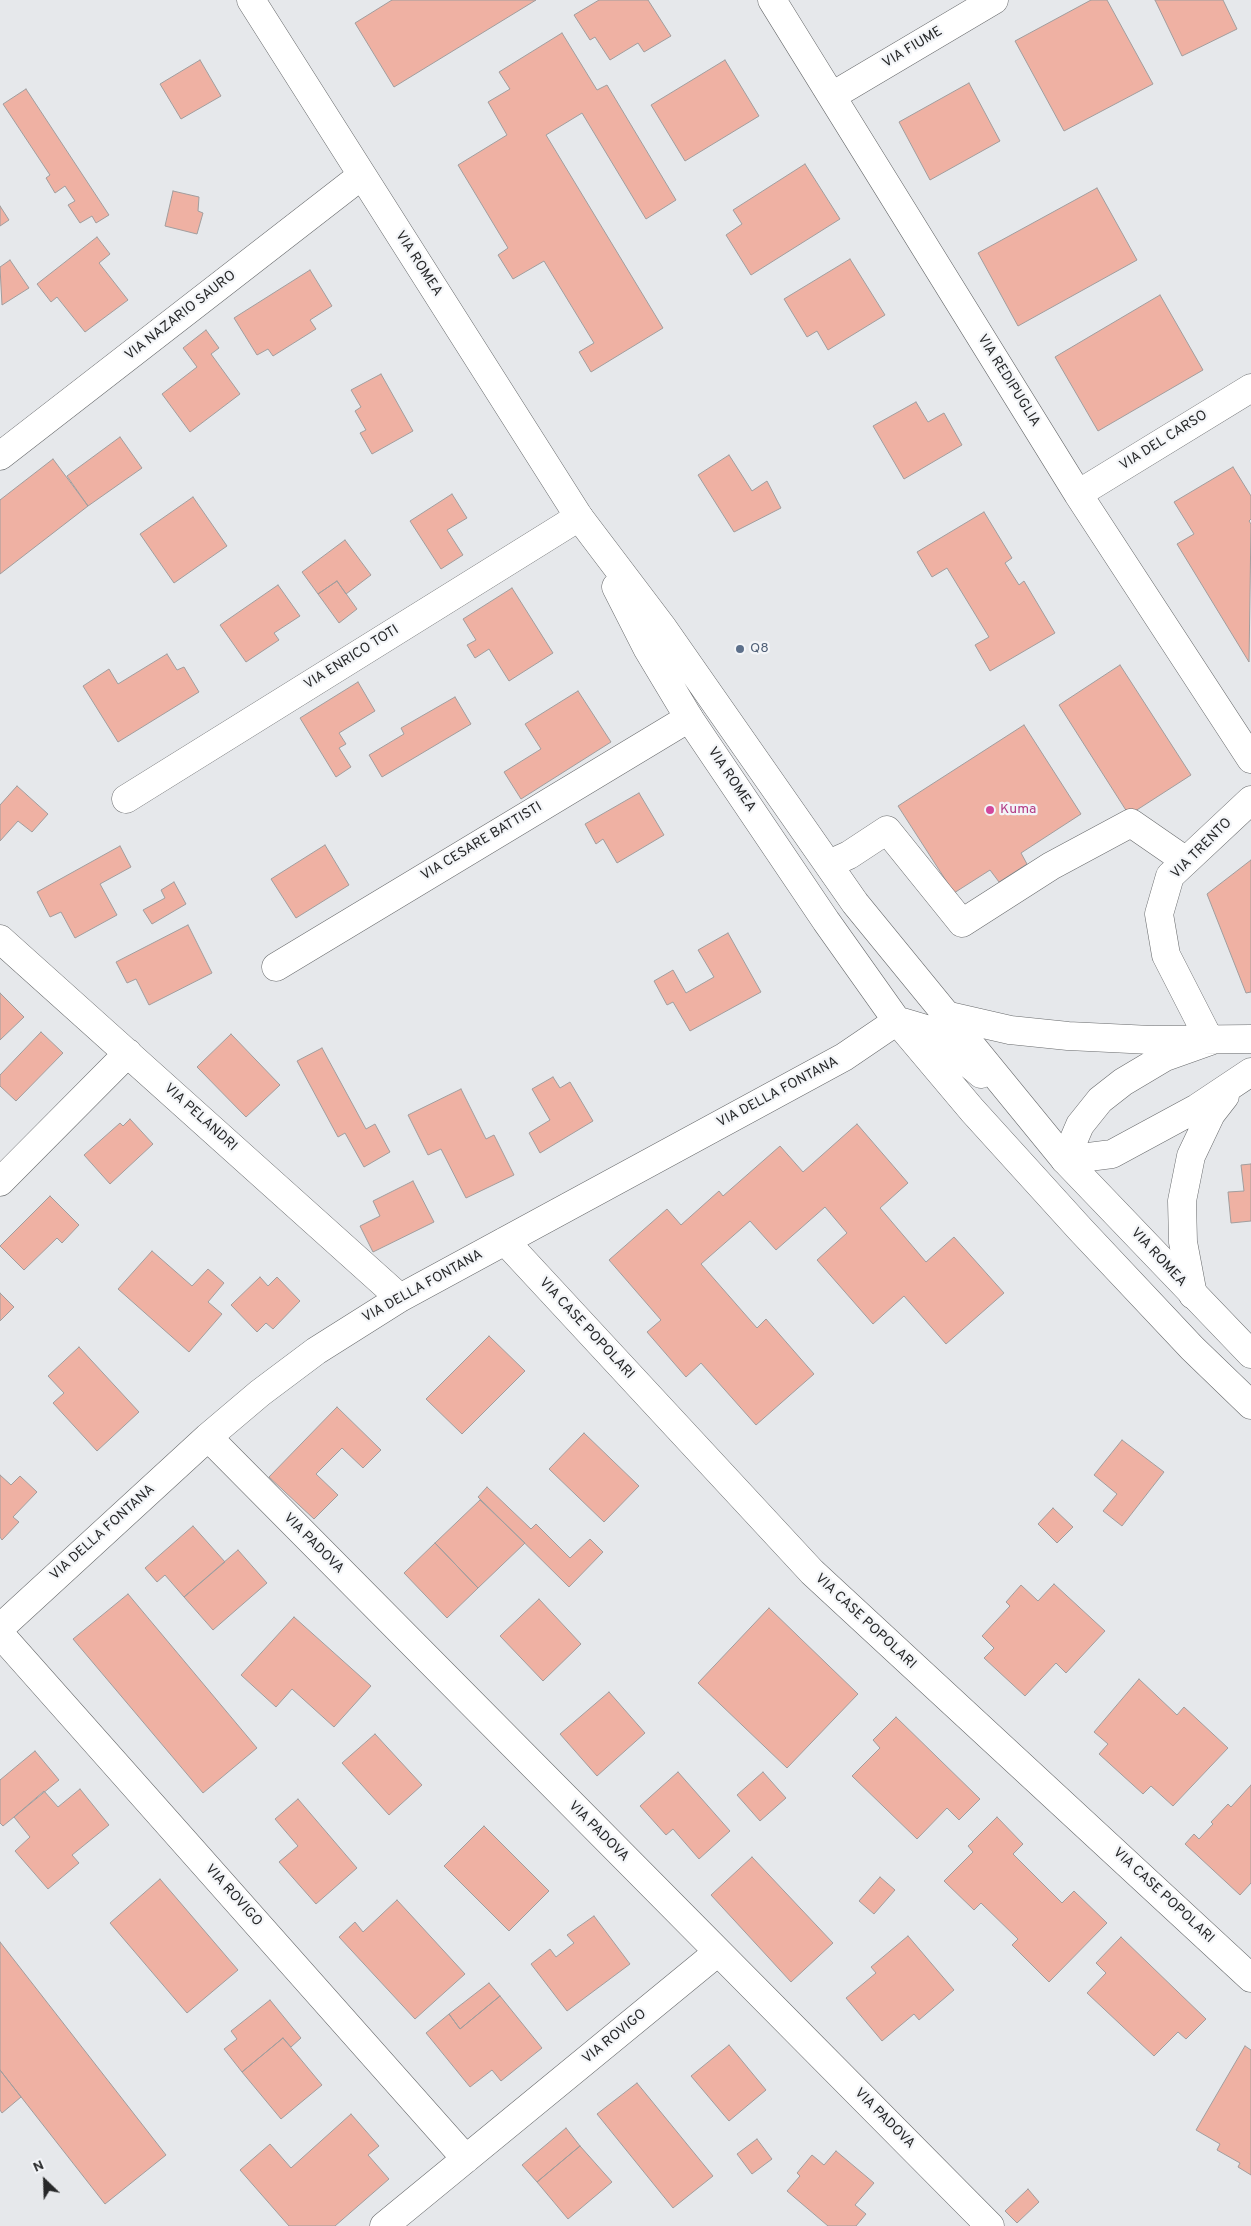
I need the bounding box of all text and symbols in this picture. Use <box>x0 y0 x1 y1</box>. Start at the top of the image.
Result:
street label: VIA FIUME <box>880 24 946 72</box>
street label: VIA ROMEA <box>391 228 445 300</box>
street label: VIA NAZARIO SAURO <box>122 268 240 364</box>
street label: VIA REDIPUGLIA <box>973 332 1043 430</box>
street label: VIA DEL CARSO <box>1117 407 1211 475</box>
street label: VIA ENRICO TOTI <box>302 622 402 694</box>
place label: Q8 <box>750 641 769 657</box>
marker: Q8 <box>734 643 746 655</box>
street label: VIA ROMEA <box>703 745 759 815</box>
street label: VIA CESARE BATTISTI <box>418 799 546 885</box>
place label: Kuma <box>1000 802 1036 818</box>
marker: Kuma <box>984 804 996 816</box>
street label: VIA TRENTO <box>1168 815 1236 883</box>
street label: VIA DELLA FONTANA <box>715 1054 841 1132</box>
street label: VIA PELANDRI <box>160 1081 240 1155</box>
street label: VIA ROMEA <box>1127 1225 1189 1291</box>
street label: VIA DELLA FONTANA <box>360 1247 486 1327</box>
street label: VIA CASE POPOLARI <box>535 1275 637 1383</box>
street label: VIA DELLA FONTANA <box>47 1482 159 1584</box>
street label: VIA PADOVA <box>279 1510 347 1578</box>
street label: VIA CASE POPOLARI <box>811 1571 919 1673</box>
street label: VIA PADOVA <box>564 1798 632 1866</box>
street label: VIA CASE POPOLARI <box>1109 1845 1217 1947</box>
street label: VIA ROVIGO <box>201 1862 265 1930</box>
street label: VIA ROVIGO <box>580 2006 650 2068</box>
street label: VIA PADOVA <box>850 2085 918 2153</box>
north arrow <box>20 2156 70 2206</box>
text: N <box>31 2157 47 2177</box>

